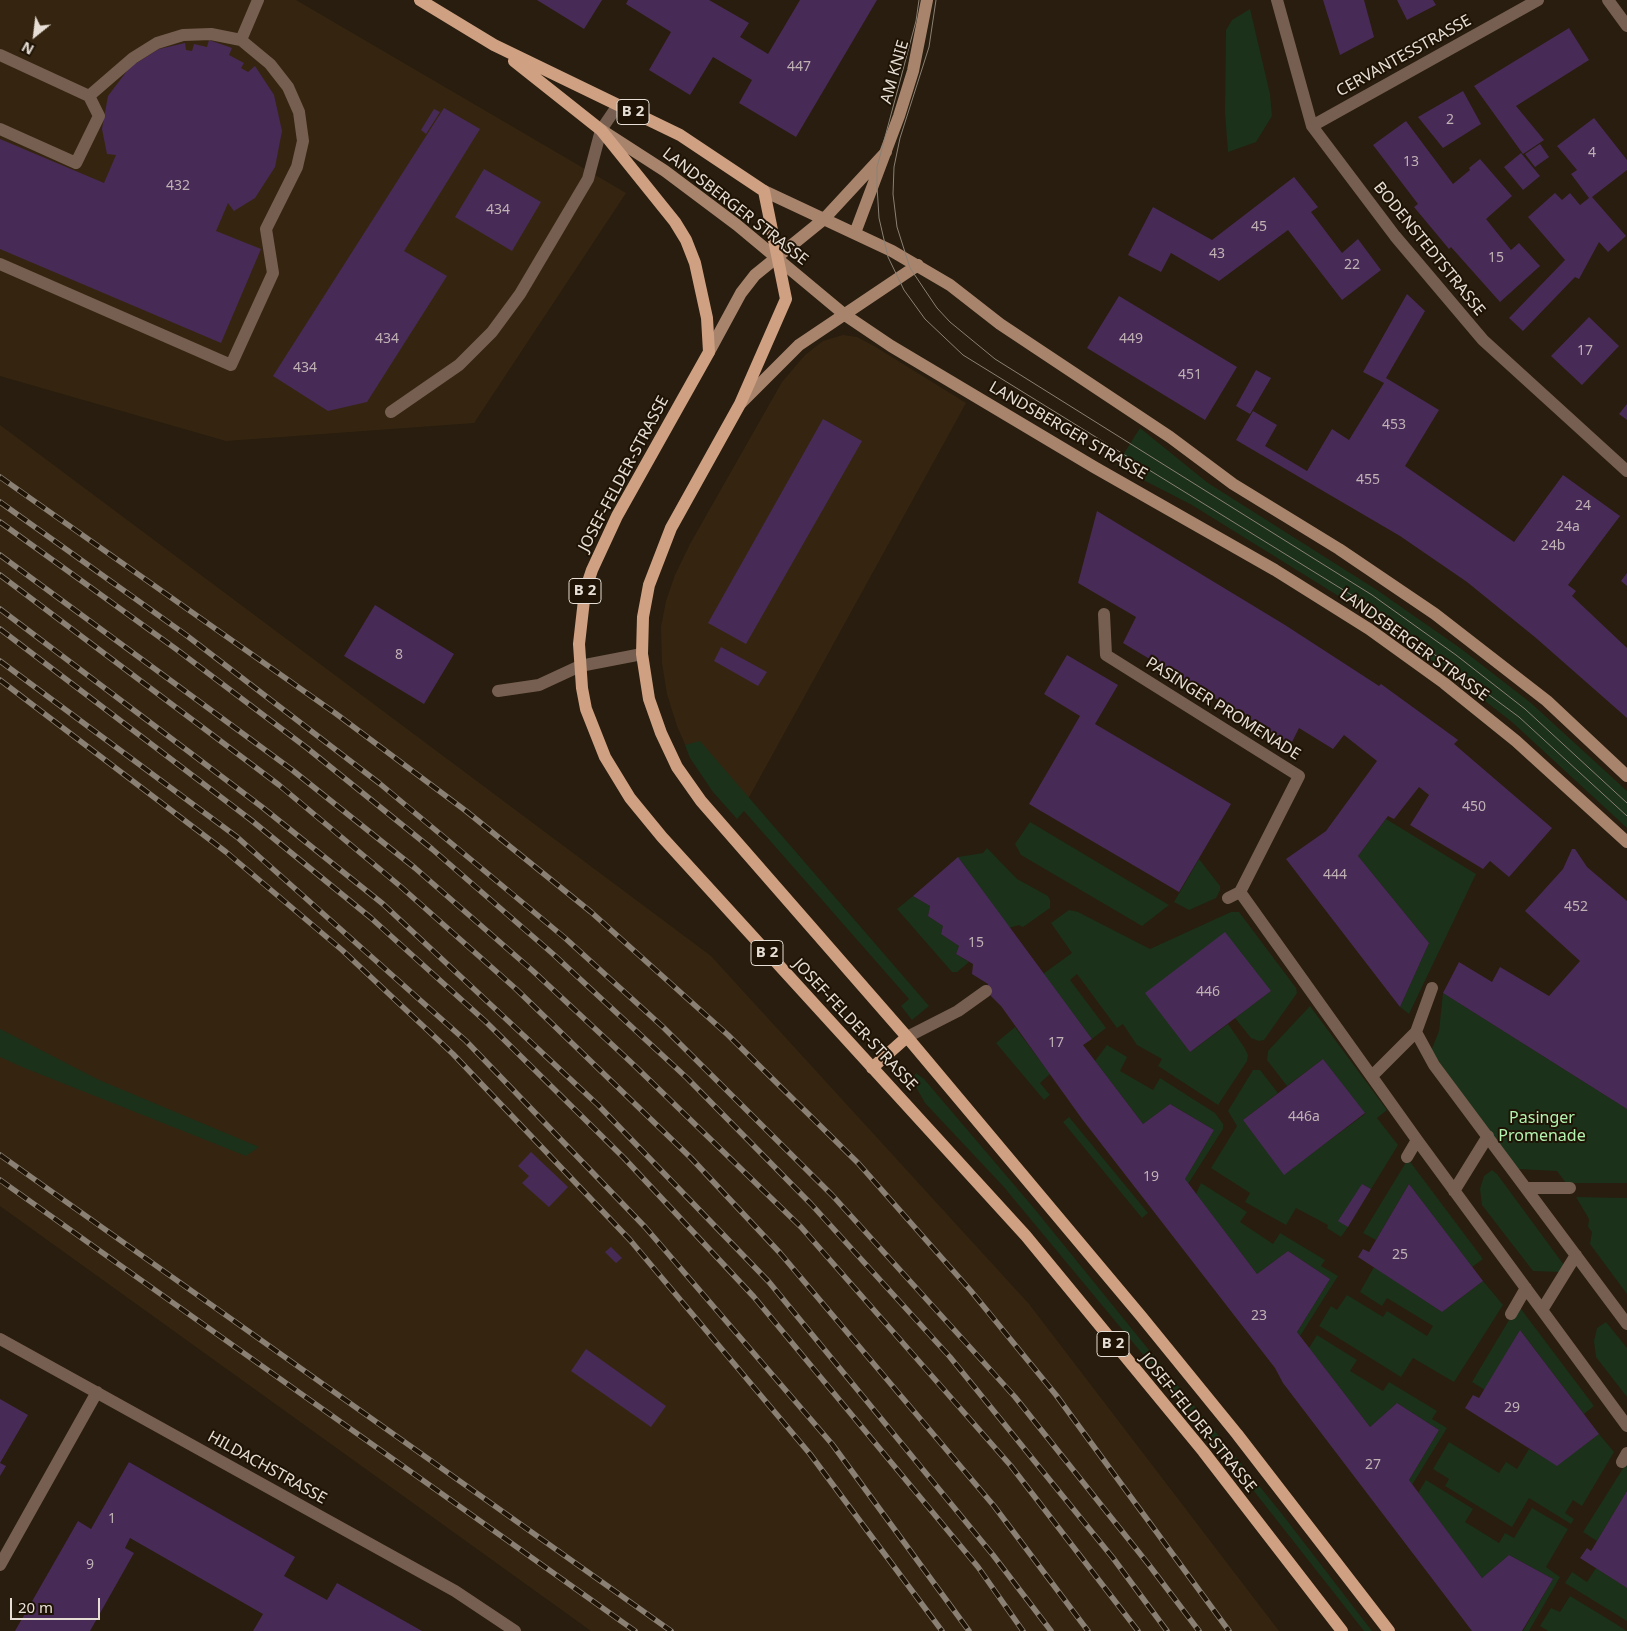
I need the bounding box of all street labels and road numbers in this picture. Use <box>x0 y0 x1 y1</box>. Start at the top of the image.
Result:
street label: CERVANTESSTRASSE <box>1333 11 1475 101</box>
street label: AM KNIE <box>877 38 913 106</box>
road number: B 2 <box>617 100 649 124</box>
street label: LANDSBERGER STRASSE <box>658 144 812 270</box>
street label: BODENSTEDTSTRASSE <box>1369 178 1489 320</box>
street label: LANDSBERGER STRASSE <box>985 378 1151 484</box>
street label: JOSEF-FELDER-STRASSE <box>575 393 673 555</box>
road number: B 2 <box>569 578 601 604</box>
street label: LANDSBERGER STRASSE <box>1336 584 1492 706</box>
street label: PASINGER PROMENADE <box>1142 654 1304 764</box>
road number: B 2 <box>751 940 783 966</box>
street label: JOSEF-FELDER-STRASSE <box>789 955 921 1095</box>
road number: B 2 <box>1097 1332 1129 1356</box>
street label: JOSEF-FELDER-STRASSE <box>1136 1350 1260 1496</box>
street label: HILDACHSTRASSE <box>204 1427 330 1509</box>

